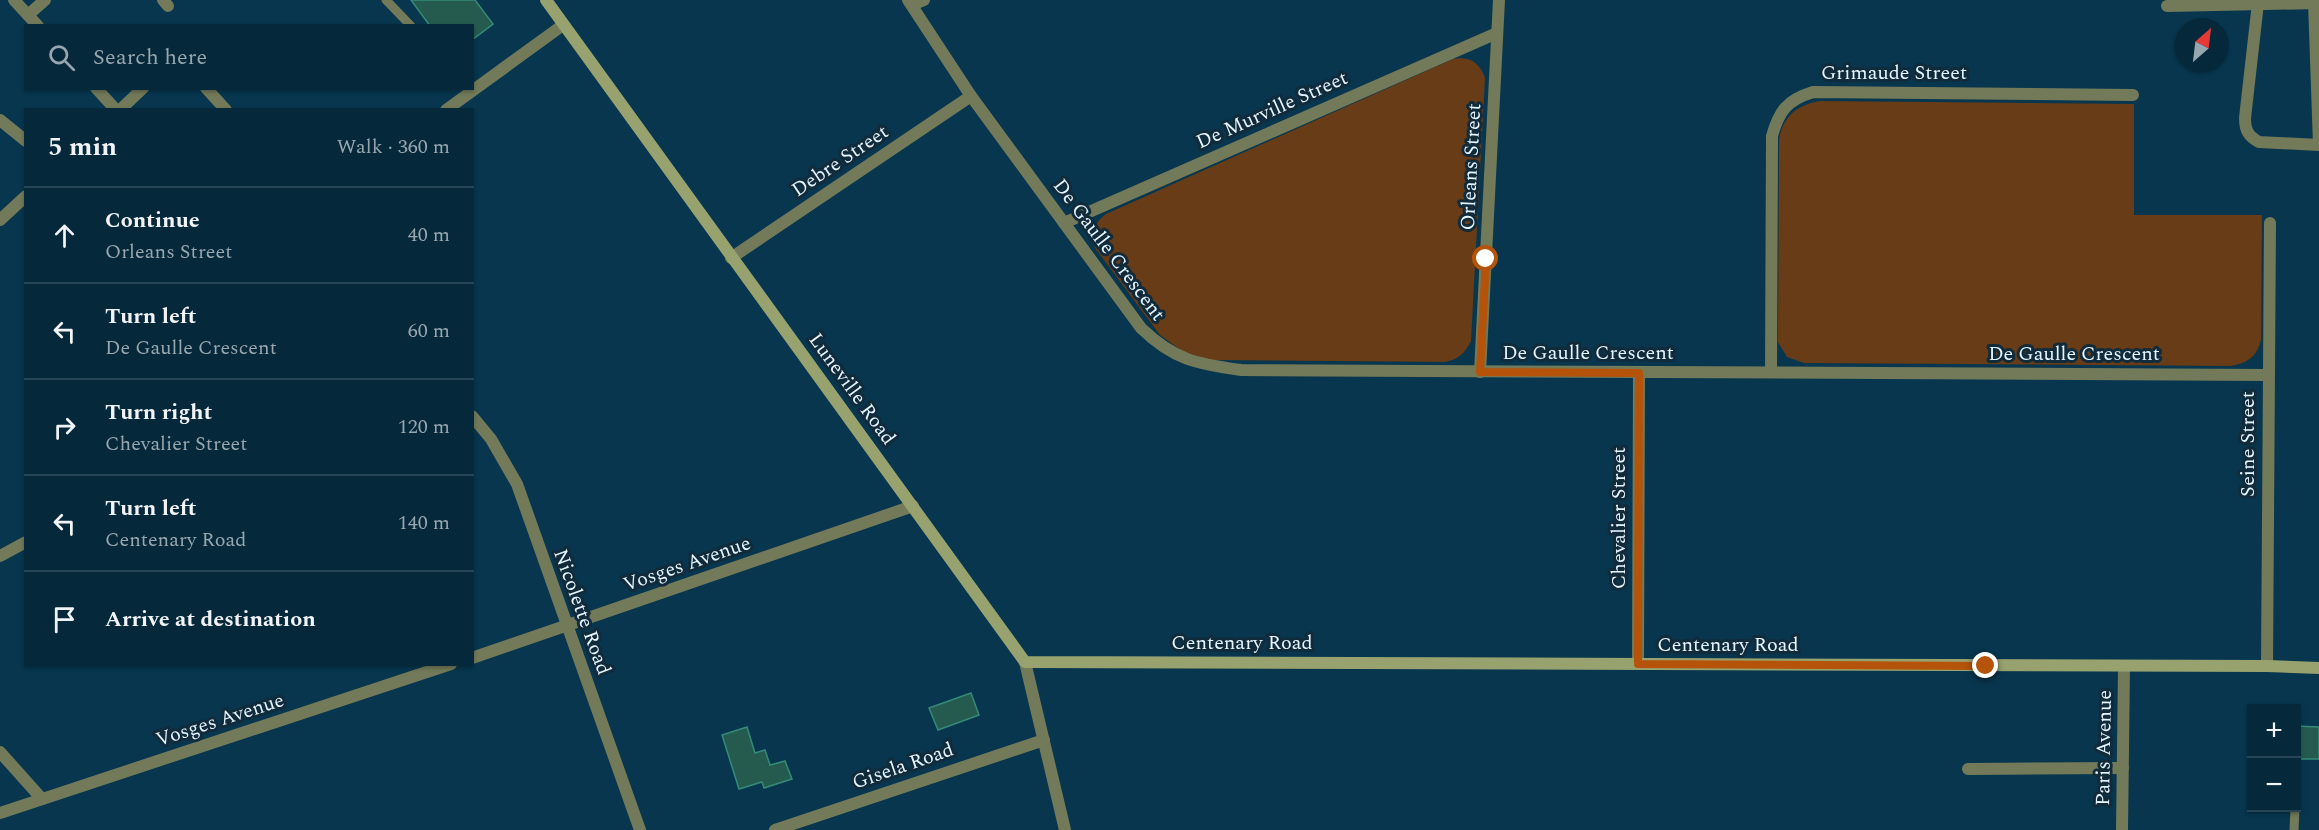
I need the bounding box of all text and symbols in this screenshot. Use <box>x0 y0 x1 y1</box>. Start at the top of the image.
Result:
north arrow <box>2175 18 2229 72</box>
search box <box>24 24 474 90</box>
icon: search <box>45 41 78 74</box>
text: Search here <box>93 41 207 74</box>
street label: Grimaude Street <box>1821 58 1967 88</box>
street label: De Murville Street <box>1191 63 1353 157</box>
street label: Orleans Street <box>1453 103 1489 231</box>
street label: Debre Street <box>785 117 895 205</box>
text: 5 min <box>48 127 117 167</box>
text: Walk · 360 m <box>337 132 450 162</box>
street label: De Gaulle Crescent <box>1045 172 1173 328</box>
text: Continue <box>105 204 200 237</box>
icon: ahead <box>48 219 81 252</box>
text: 40 m <box>408 220 450 250</box>
text: Orleans Street <box>105 237 232 267</box>
route start <box>1472 245 1498 271</box>
text: Turn left <box>105 300 197 333</box>
icon: left <box>48 315 81 348</box>
text: 60 m <box>408 316 450 346</box>
street label: Luneville Road <box>801 327 903 451</box>
text: De Gaulle Crescent <box>105 333 277 363</box>
street label: De Gaulle Crescent <box>1502 338 1674 368</box>
street label: De Gaulle Crescent <box>1988 339 2160 369</box>
street label: Seine Street <box>2233 391 2263 497</box>
text: Turn right <box>105 396 212 429</box>
icon: right <box>48 411 81 444</box>
text: 120 m <box>398 412 450 442</box>
text: Chevalier Street <box>105 429 247 459</box>
street label: Chevalier Street <box>1604 447 1634 589</box>
text: Turn left <box>105 492 197 525</box>
icon: left <box>48 507 81 540</box>
text: 140 m <box>398 508 450 538</box>
text: Centenary Road <box>105 525 247 555</box>
street label: Vosges Avenue <box>619 528 755 600</box>
street label: Nicolette Road <box>545 545 619 679</box>
icon: arrive <box>48 603 81 636</box>
text: Arrive at destination <box>105 603 316 636</box>
street label: Centenary Road <box>1171 628 1313 658</box>
street label: Centenary Road <box>1657 630 1799 660</box>
route end <box>1972 652 1998 678</box>
street label: Vosges Avenue <box>152 685 288 755</box>
street label: Paris Avenue <box>2088 690 2120 806</box>
map controls <box>2247 704 2301 812</box>
button: + <box>2247 704 2301 758</box>
street label: Gisela Road <box>848 735 958 797</box>
button: − <box>2247 758 2301 812</box>

